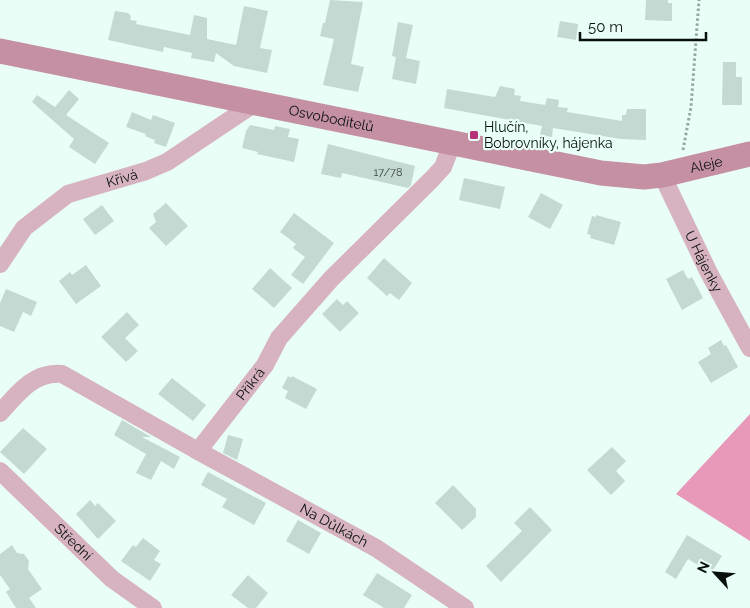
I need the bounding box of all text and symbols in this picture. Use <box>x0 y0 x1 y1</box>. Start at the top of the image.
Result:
scale bar <box>580 10 706 42</box>
text: 50 m <box>588 18 623 36</box>
street label: Osvoboditelů <box>287 102 375 135</box>
place label: Hlučín, Bobrovníky, hájenka <box>484 119 613 151</box>
marker: Hlučín, Bobrovníky, hájenka <box>468 129 480 141</box>
street label: Aleje <box>688 153 724 176</box>
street label: Křivá <box>104 166 139 190</box>
house number: 17/78 <box>374 166 402 179</box>
street label: U Hájenky <box>682 228 726 295</box>
street label: Příkrá <box>233 364 268 403</box>
street label: Na Důlkách <box>297 500 371 550</box>
street label: Střední <box>51 520 96 564</box>
north arrow <box>690 548 740 598</box>
text: N <box>694 559 713 576</box>

